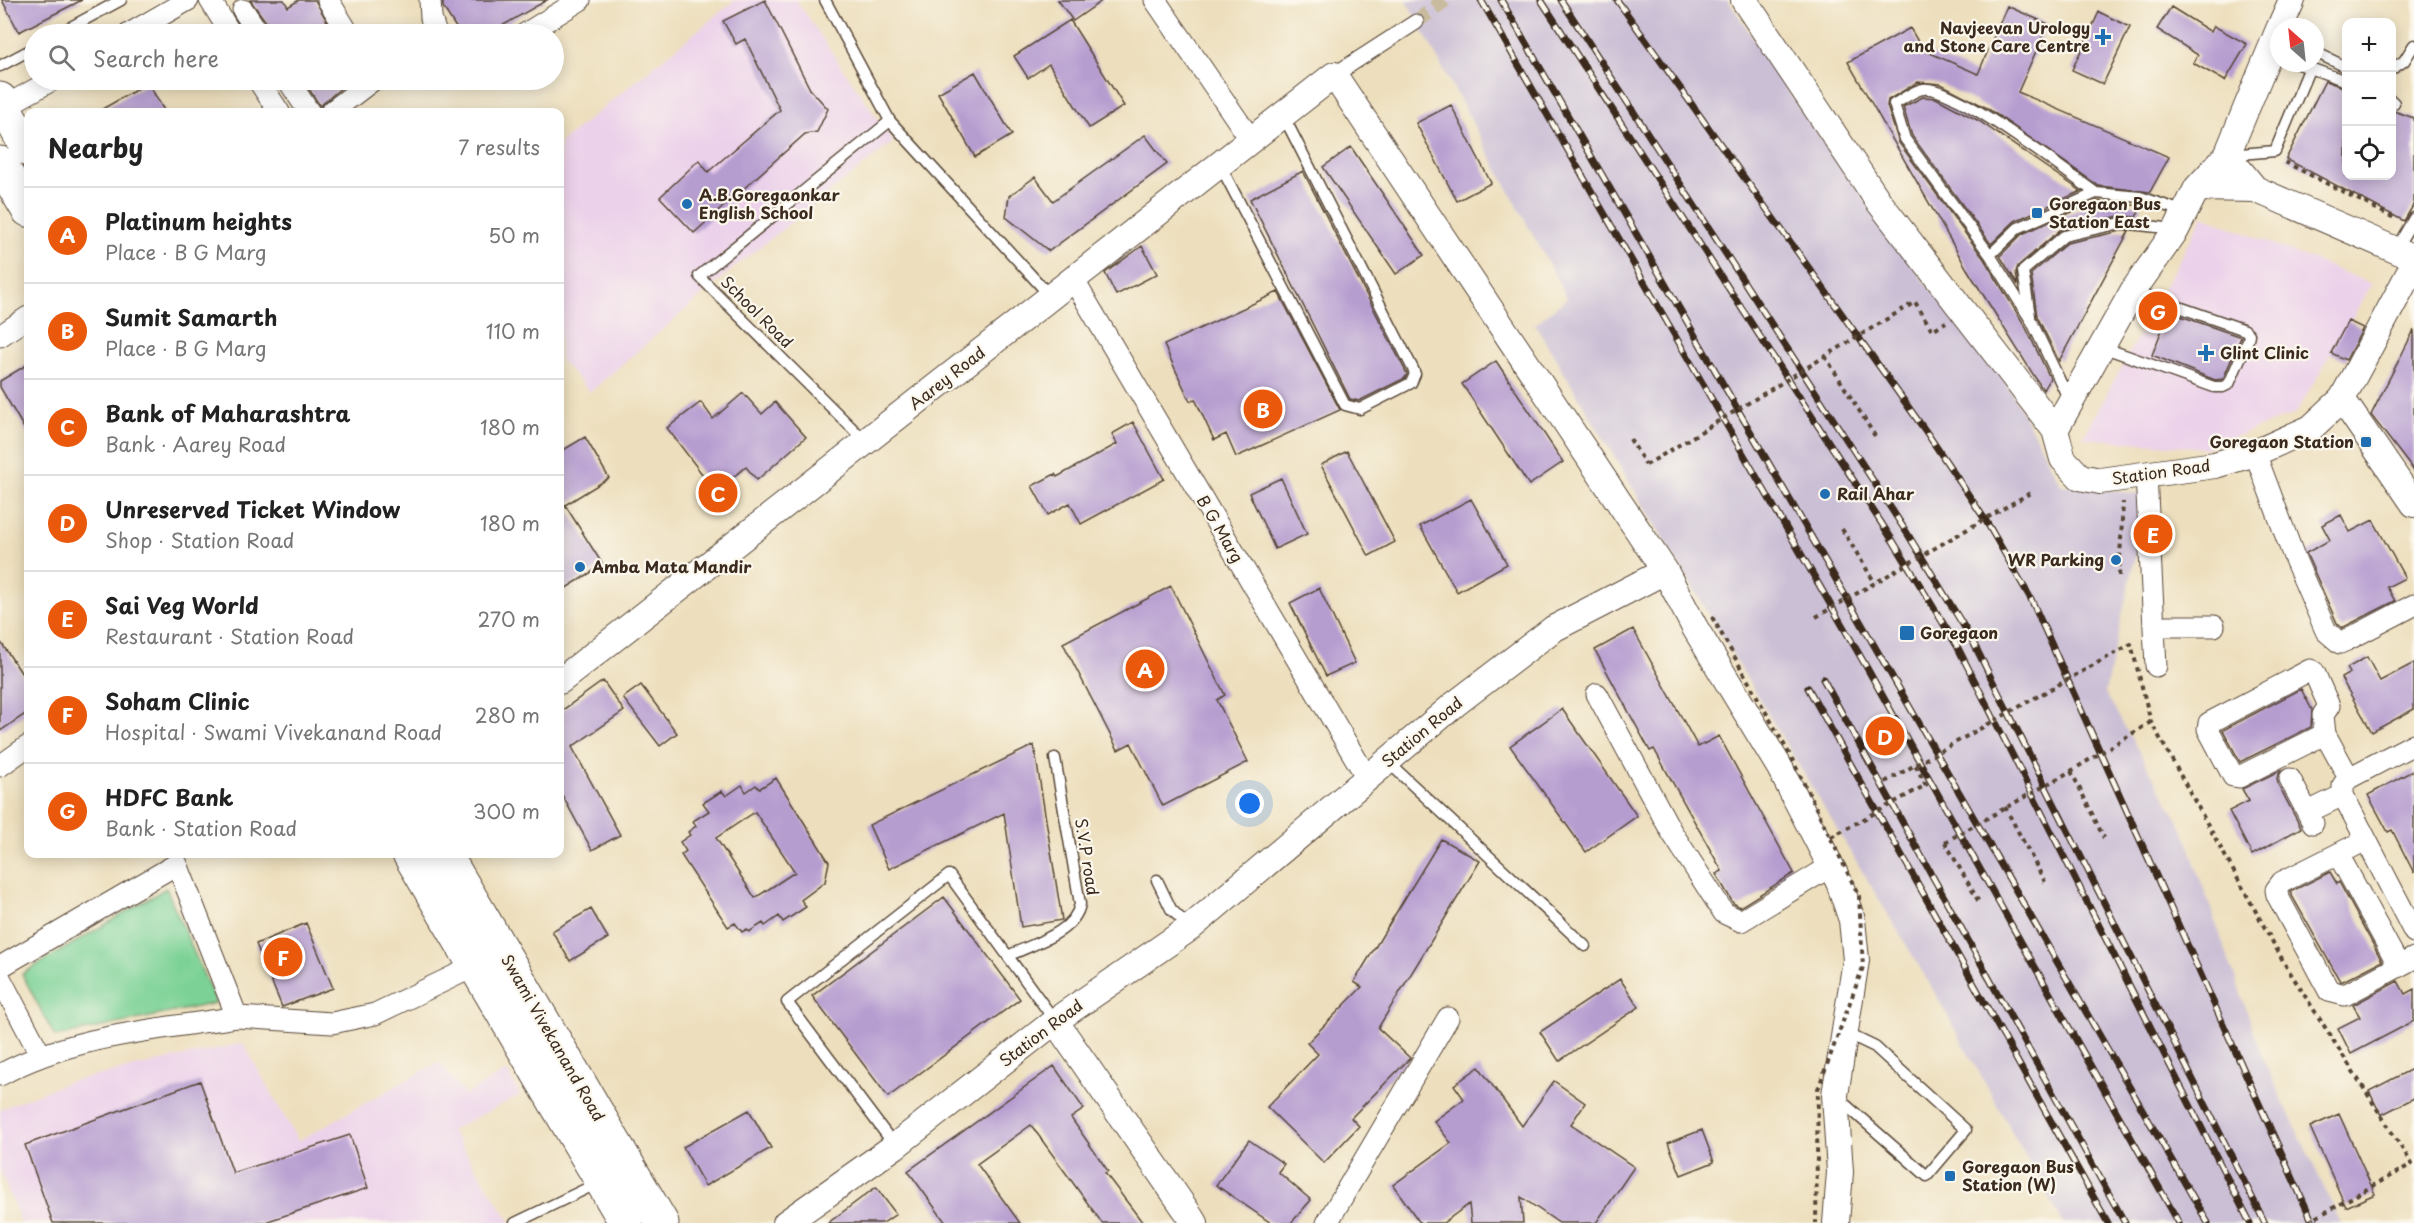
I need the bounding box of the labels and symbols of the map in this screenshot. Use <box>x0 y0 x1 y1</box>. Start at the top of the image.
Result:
place label: Navjeevan Urology and Stone Care Centre <box>1903 15 2090 57</box>
north arrow <box>2270 18 2324 72</box>
marker: Navjeevan Urology and Stone Care Centre <box>2094 28 2112 46</box>
place label: A.B.Goregaonkar English School <box>699 182 841 224</box>
place label: Goregaon Bus Station East <box>2049 191 2161 233</box>
marker: A.B.Goregaonkar English School <box>680 197 694 211</box>
marker: Goregaon Bus Station East <box>2030 206 2044 220</box>
street label: School Road <box>716 270 799 353</box>
pin: G <box>2138 288 2178 334</box>
street label: Aarey Road <box>903 340 990 415</box>
place label: Glint Clinic <box>2220 340 2309 364</box>
marker: Glint Clinic <box>2197 344 2215 362</box>
pin: B <box>1244 386 1282 432</box>
place label: Goregaon Station <box>2210 429 2354 453</box>
marker: Goregaon Station <box>2359 435 2373 449</box>
street label: Station Road <box>2110 452 2212 490</box>
pin: C <box>698 470 738 516</box>
place label: Rail Ahar <box>1837 481 1915 505</box>
marker: Rail Ahar <box>1818 487 1832 501</box>
street label: B G Marg <box>1192 490 1250 567</box>
pin: E <box>2134 512 2172 556</box>
place label: WR Parking <box>2008 547 2104 571</box>
marker: WR Parking <box>2109 553 2123 567</box>
place label: Amba Mata Mandir <box>591 554 752 578</box>
marker: Amba Mata Mandir <box>573 560 587 574</box>
place label: Goregaon <box>1920 620 1998 644</box>
marker: Goregaon <box>1898 624 1916 642</box>
pin: A <box>1126 646 1164 692</box>
street label: Station Road <box>1376 690 1467 772</box>
pin: D <box>1866 714 1904 758</box>
your location <box>1235 789 1264 818</box>
street label: S.V.P road <box>1070 817 1106 897</box>
pin: F <box>264 934 302 980</box>
street label: Swami Vivekanand Road <box>496 950 612 1125</box>
street label: Station Road <box>994 993 1087 1072</box>
place label: Goregaon Bus Station (W) <box>1962 1154 2074 1196</box>
marker: Goregaon Bus Station (W) <box>1943 1169 1957 1183</box>

